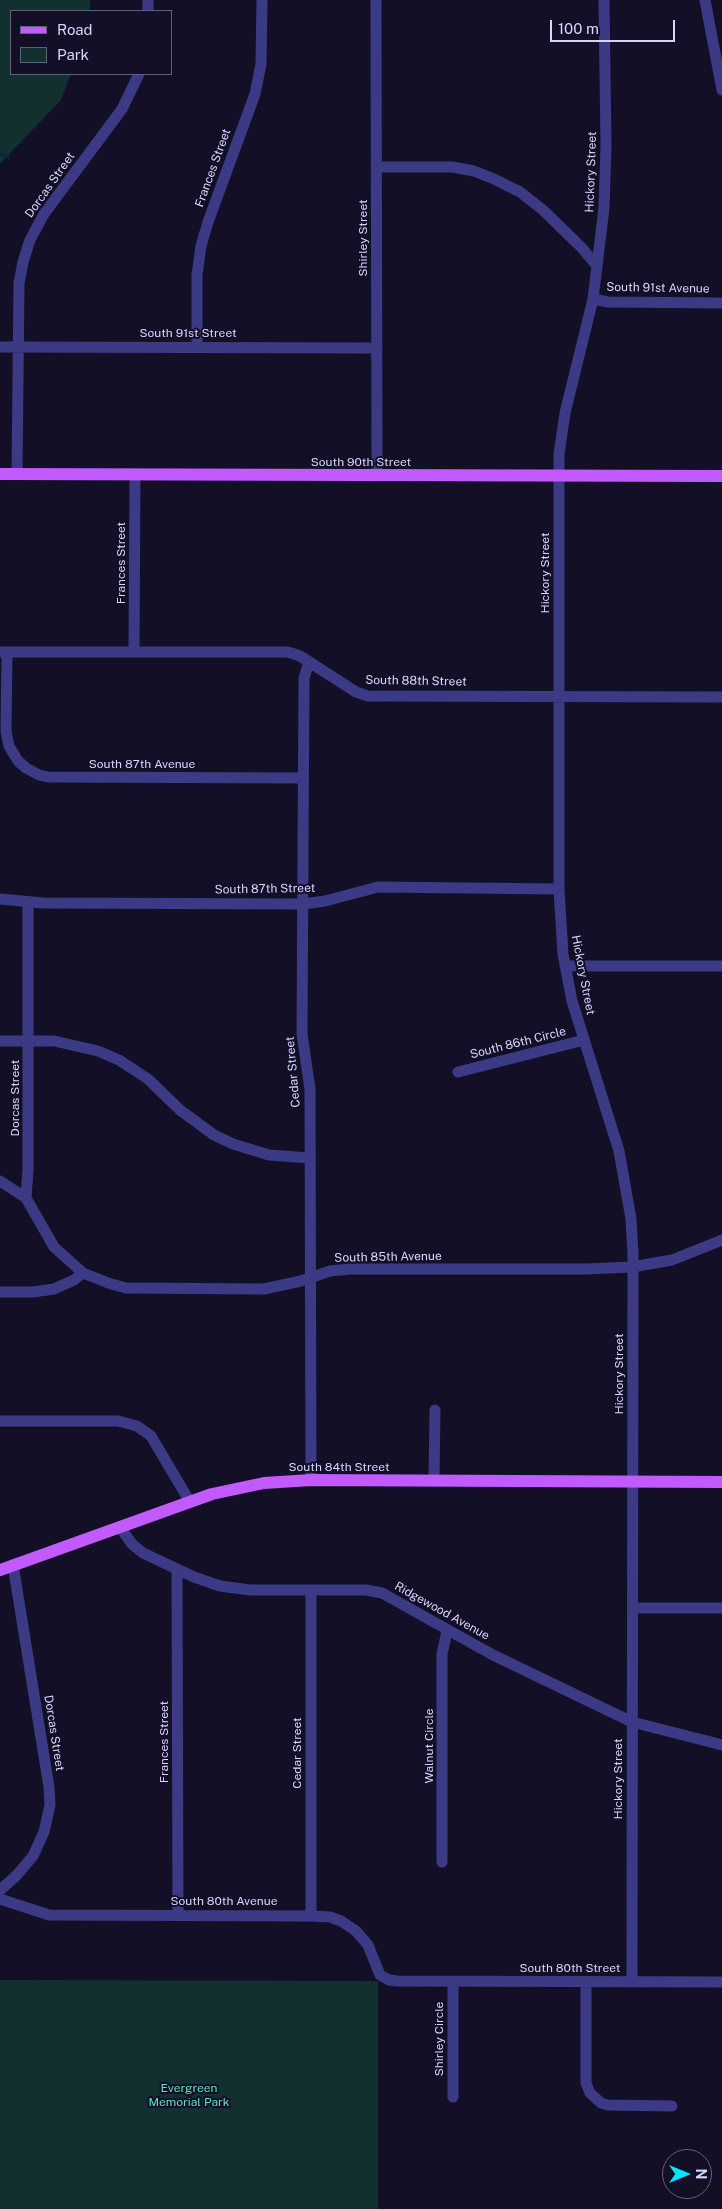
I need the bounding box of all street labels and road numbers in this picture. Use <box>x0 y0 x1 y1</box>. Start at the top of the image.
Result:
street label: Frances Street <box>192 127 234 209</box>
street label: Hickory Street <box>582 131 600 213</box>
street label: Dorcas Street <box>22 149 78 221</box>
street label: Shirley Street <box>356 199 370 277</box>
street label: South 91st Avenue <box>606 280 710 296</box>
street label: South 91st Street <box>139 326 237 340</box>
street label: South 90th Street <box>311 455 411 469</box>
street label: Frances Street <box>114 522 128 604</box>
street label: Hickory Street <box>538 532 552 614</box>
street label: South 88th Street <box>365 673 467 689</box>
street label: South 87th Avenue <box>89 757 195 771</box>
street label: South 87th Street <box>215 881 315 897</box>
street label: Hickory Street <box>568 934 598 1016</box>
street label: South 86th Circle <box>469 1024 567 1062</box>
street label: Cedar Street <box>283 1036 303 1108</box>
street label: Dorcas Street <box>8 1060 22 1136</box>
street label: South 85th Avenue <box>334 1249 442 1265</box>
street label: Hickory Street <box>612 1333 626 1415</box>
street label: South 84th Street <box>288 1460 390 1474</box>
street label: Ridgewood Avenue <box>392 1579 492 1643</box>
street label: Dorcas Street <box>41 1694 67 1772</box>
street label: Frances Street <box>157 1701 171 1783</box>
street label: Walnut Circle <box>422 1708 436 1784</box>
street label: Cedar Street <box>290 1717 304 1789</box>
street label: Hickory Street <box>611 1738 625 1820</box>
street label: South 80th Avenue <box>170 1894 278 1908</box>
street label: South 80th Street <box>520 1961 620 1975</box>
street label: Shirley Circle <box>432 2002 446 2076</box>

